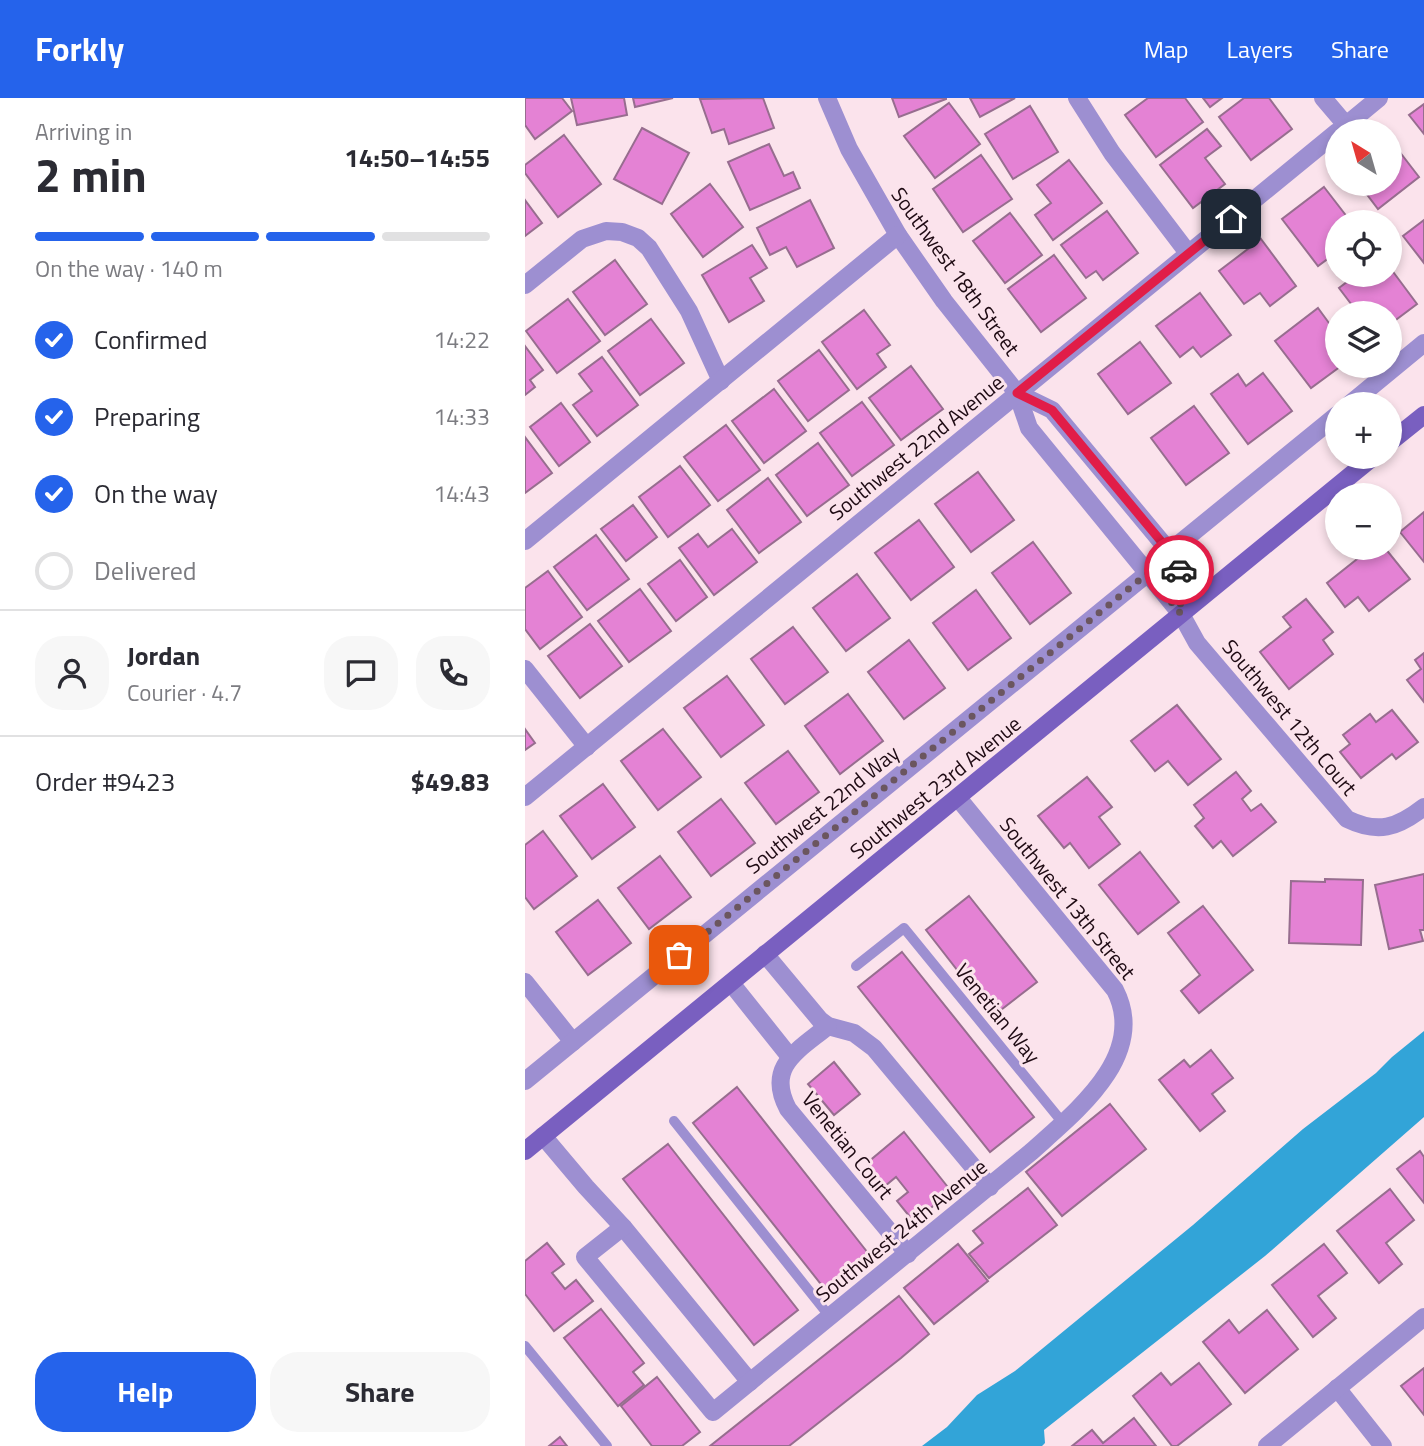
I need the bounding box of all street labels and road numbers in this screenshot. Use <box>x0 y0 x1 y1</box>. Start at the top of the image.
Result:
street label: Southwest 18th Street <box>884 180 1028 362</box>
street label: Southwest 22nd Avenue <box>822 366 1010 528</box>
street label: Southwest 12th Court <box>1215 632 1365 803</box>
street label: Southwest 23rd Avenue <box>842 708 1028 866</box>
street label: Southwest 22nd Way <box>738 737 906 881</box>
street label: Southwest 13th Street <box>992 810 1144 987</box>
street label: Venetian Way <box>947 956 1049 1070</box>
street label: Venetian Court <box>795 1084 902 1206</box>
street label: Southwest 24th Avenue <box>808 1151 994 1309</box>

